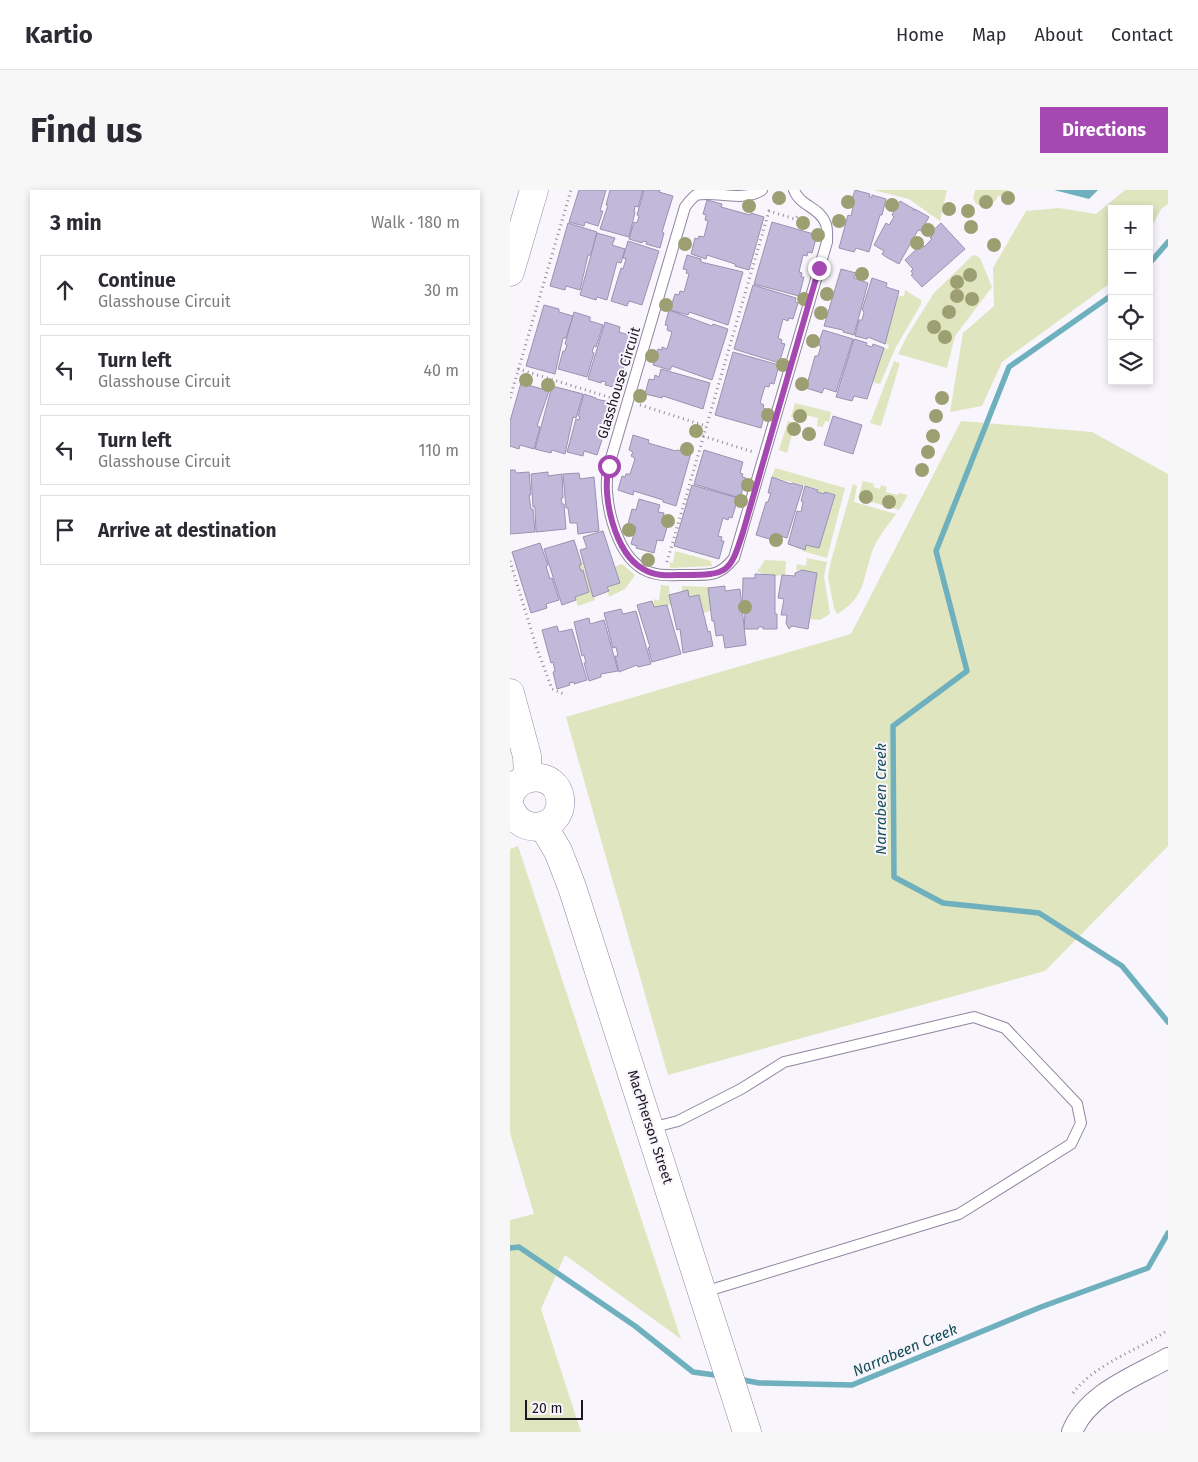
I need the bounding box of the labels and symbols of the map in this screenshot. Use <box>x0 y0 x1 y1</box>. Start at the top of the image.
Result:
route end <box>808 257 831 280</box>
street label: Glasshouse Circuit <box>594 324 644 441</box>
route start <box>598 455 621 478</box>
water label: Narrabeen Creek <box>872 743 890 855</box>
street label: MacPherson Street <box>624 1068 677 1187</box>
water label: Narrabeen Creek <box>850 1320 960 1380</box>
scale bar <box>525 1397 582 1420</box>

